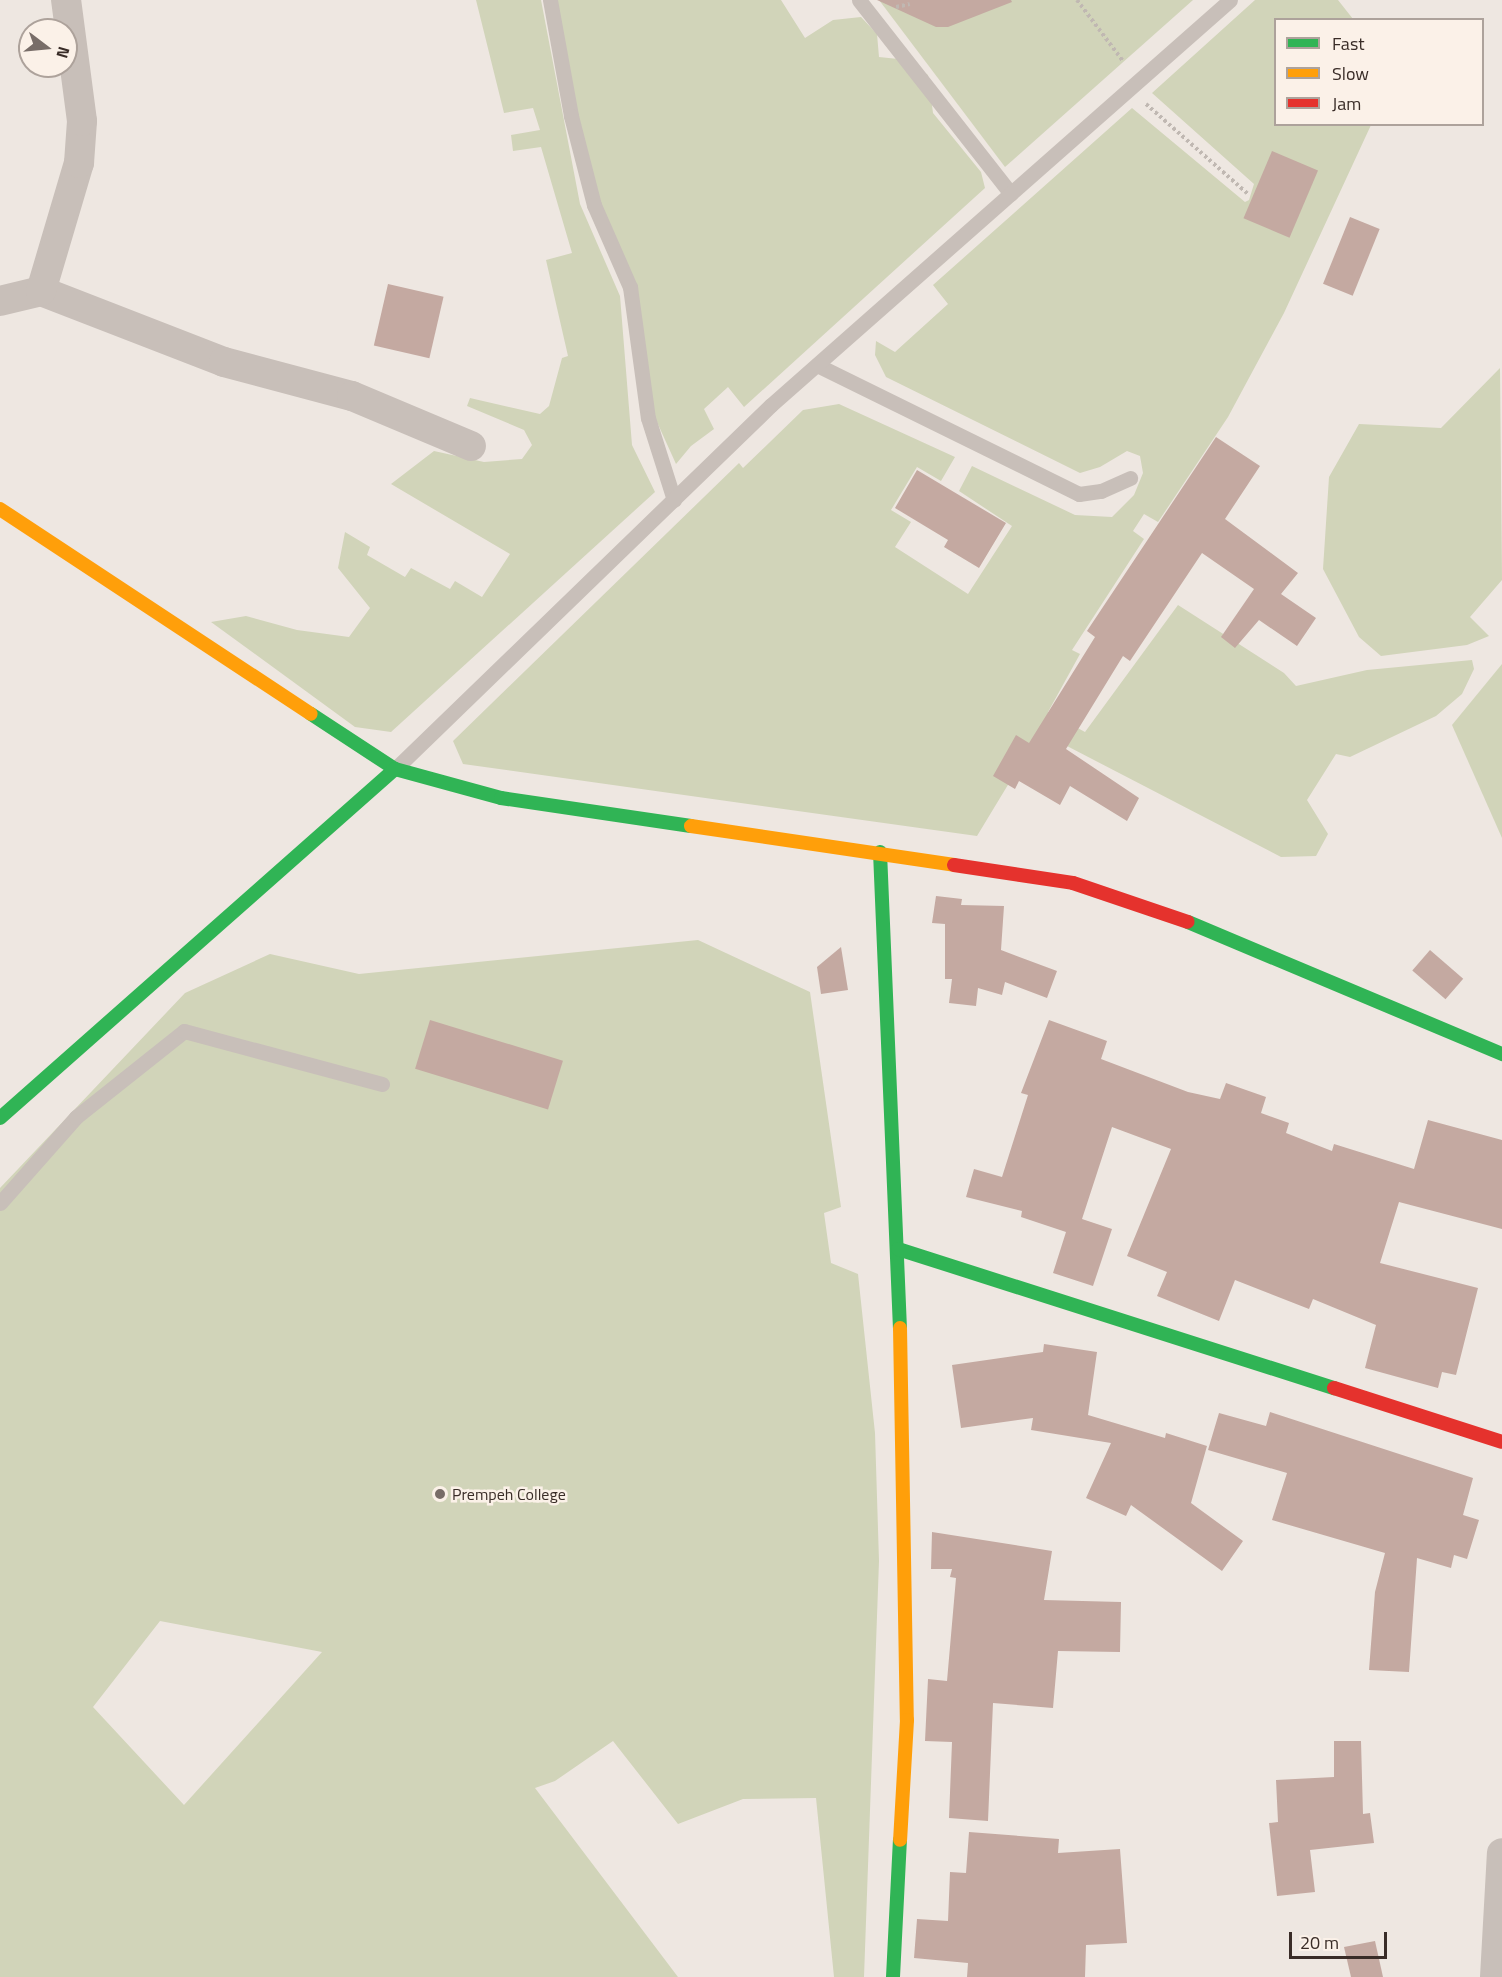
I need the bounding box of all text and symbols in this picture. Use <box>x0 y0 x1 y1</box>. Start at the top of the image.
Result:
north arrow <box>18 18 78 78</box>
legend <box>1274 18 1484 126</box>
text: Fast <box>1332 30 1365 57</box>
text: N <box>50 44 76 61</box>
text: Slow <box>1332 60 1369 87</box>
text: Jam <box>1332 90 1361 117</box>
place label: Prempeh College <box>452 1484 566 1504</box>
marker: Prempeh College <box>433 1487 447 1501</box>
scale bar <box>1292 1920 1390 1958</box>
text: 20 m <box>1300 1929 1339 1956</box>

